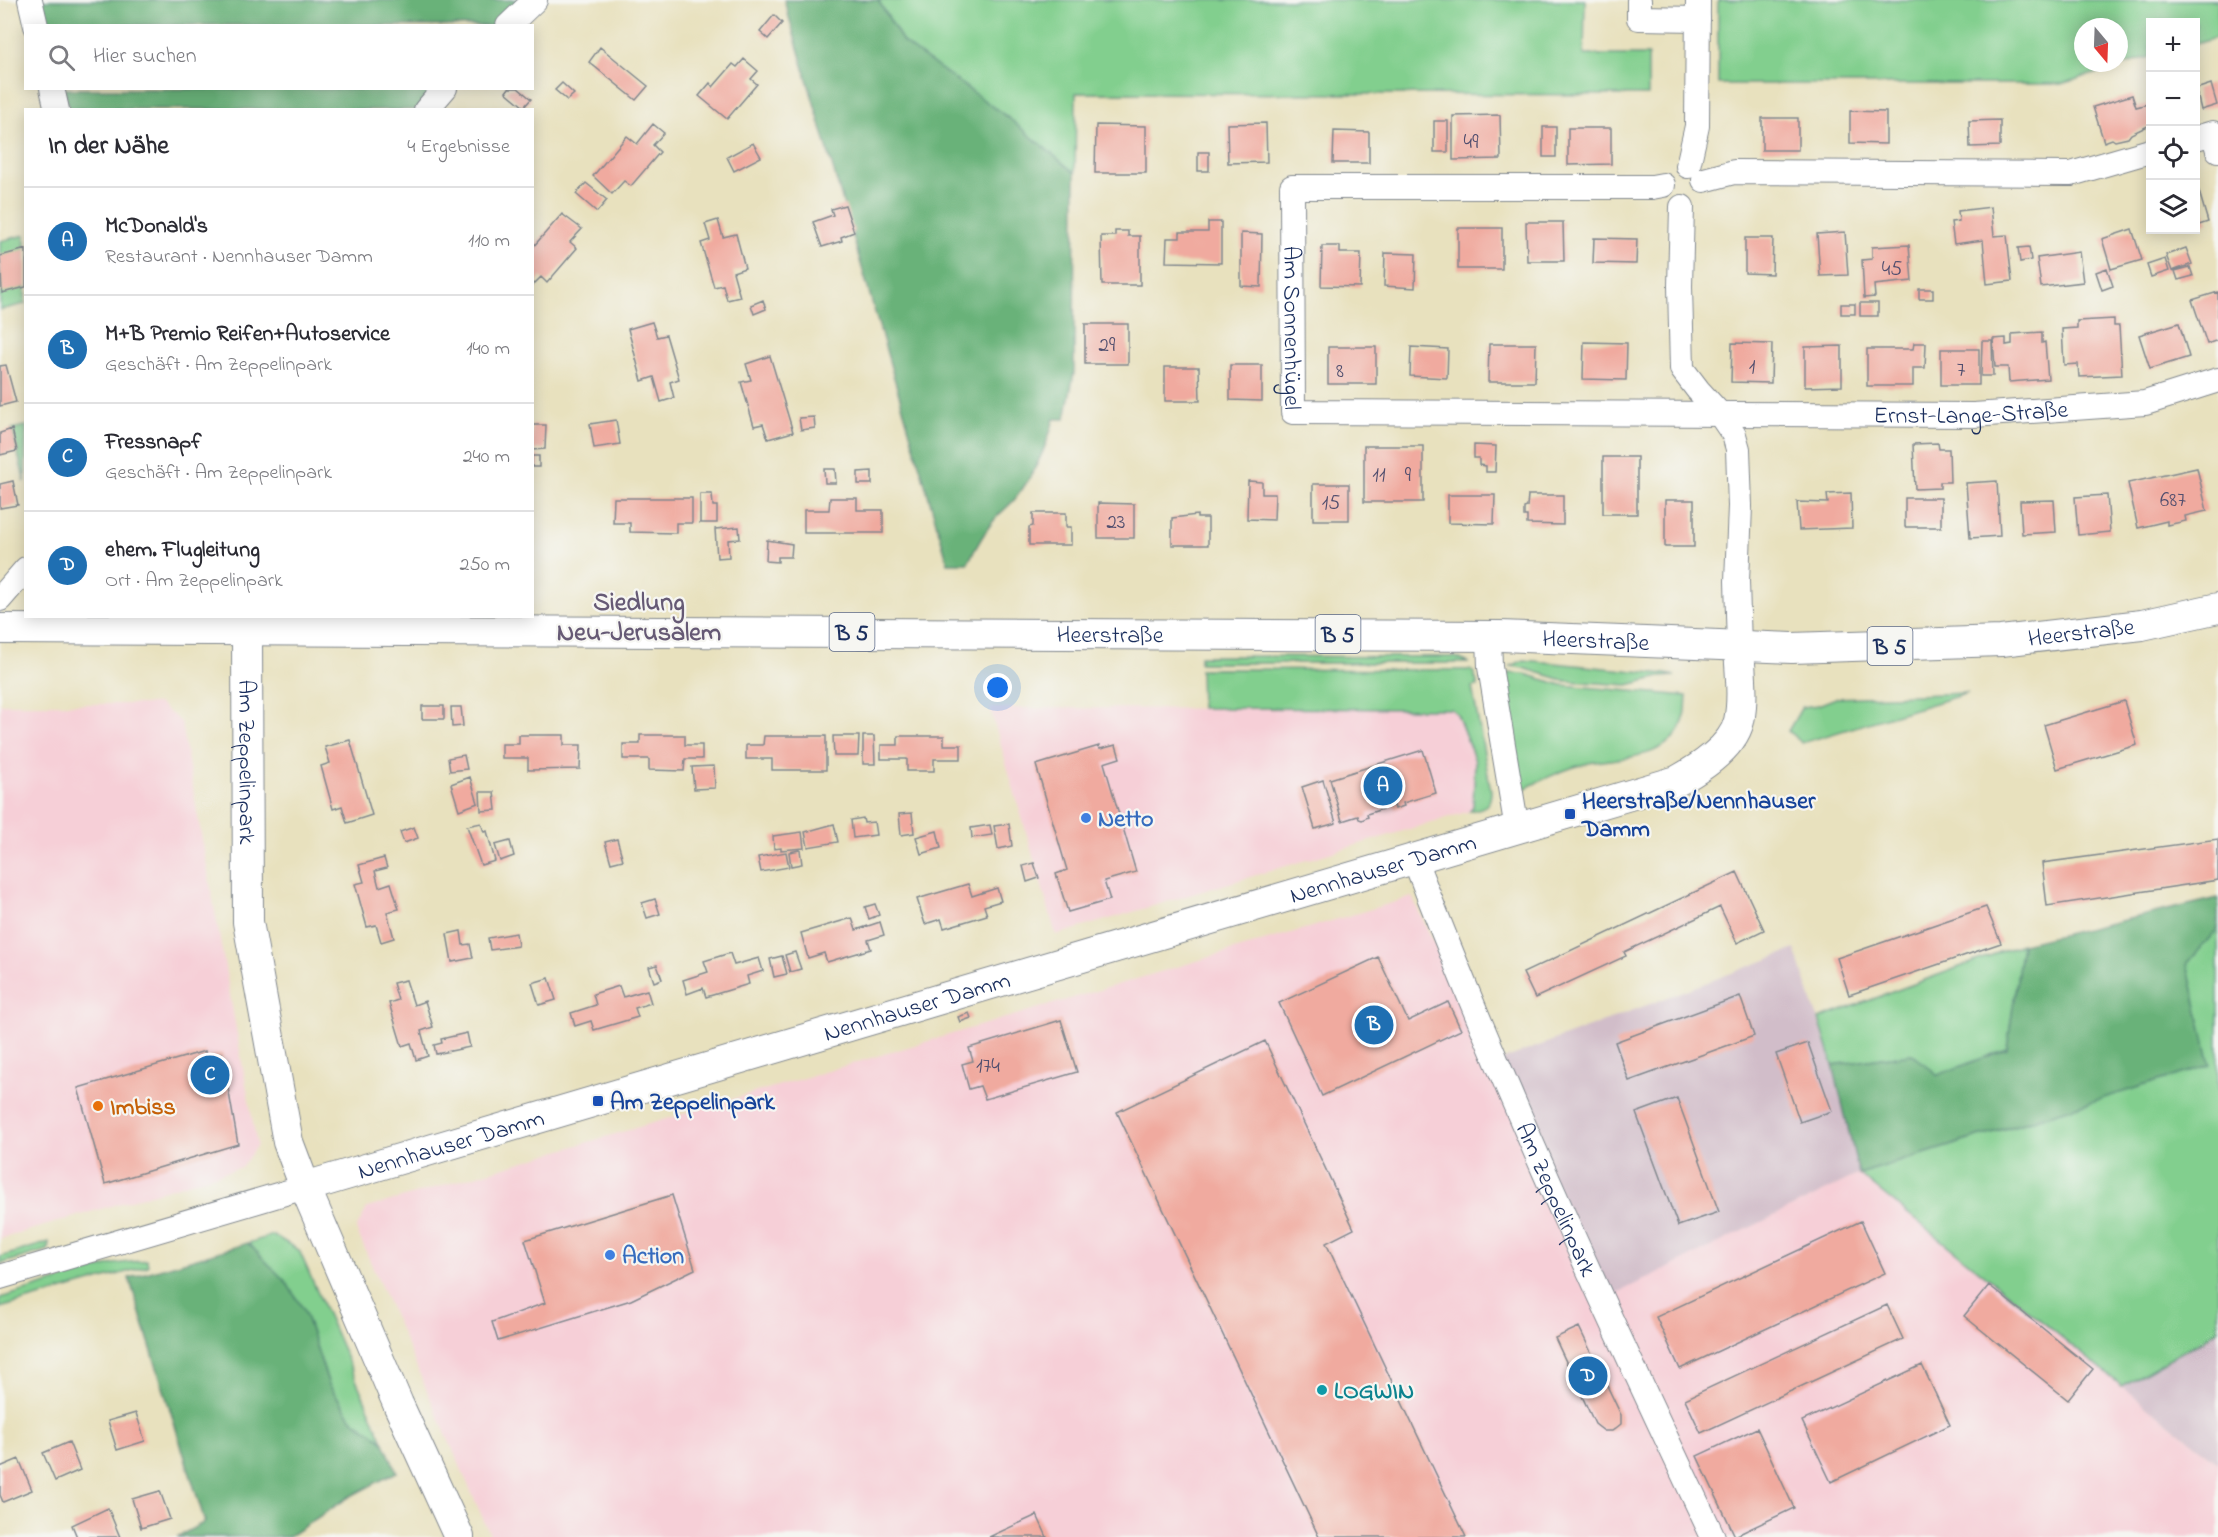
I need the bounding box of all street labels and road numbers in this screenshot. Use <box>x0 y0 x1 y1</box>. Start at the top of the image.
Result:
street label: Am Sonnenhügel <box>1272 246 1308 410</box>
street label: Ernst-Lange-Straße <box>1873 393 2070 435</box>
street label: Heerstraße <box>2026 611 2137 658</box>
road number: B 5 <box>830 613 874 651</box>
road number: B 5 <box>1316 615 1360 653</box>
street label: Heerstraße <box>1056 619 1164 654</box>
street label: Heerstraße <box>1542 623 1650 662</box>
road number: B 5 <box>1868 627 1912 665</box>
street label: Am Zeppelinpark <box>227 679 263 845</box>
street label: Nennhauser Damm <box>1286 826 1481 915</box>
street label: Nennhauser Damm <box>820 964 1015 1053</box>
street label: Nennhauser Damm <box>354 1102 549 1190</box>
street label: Am Zeppelinpark <box>1505 1118 1604 1283</box>

